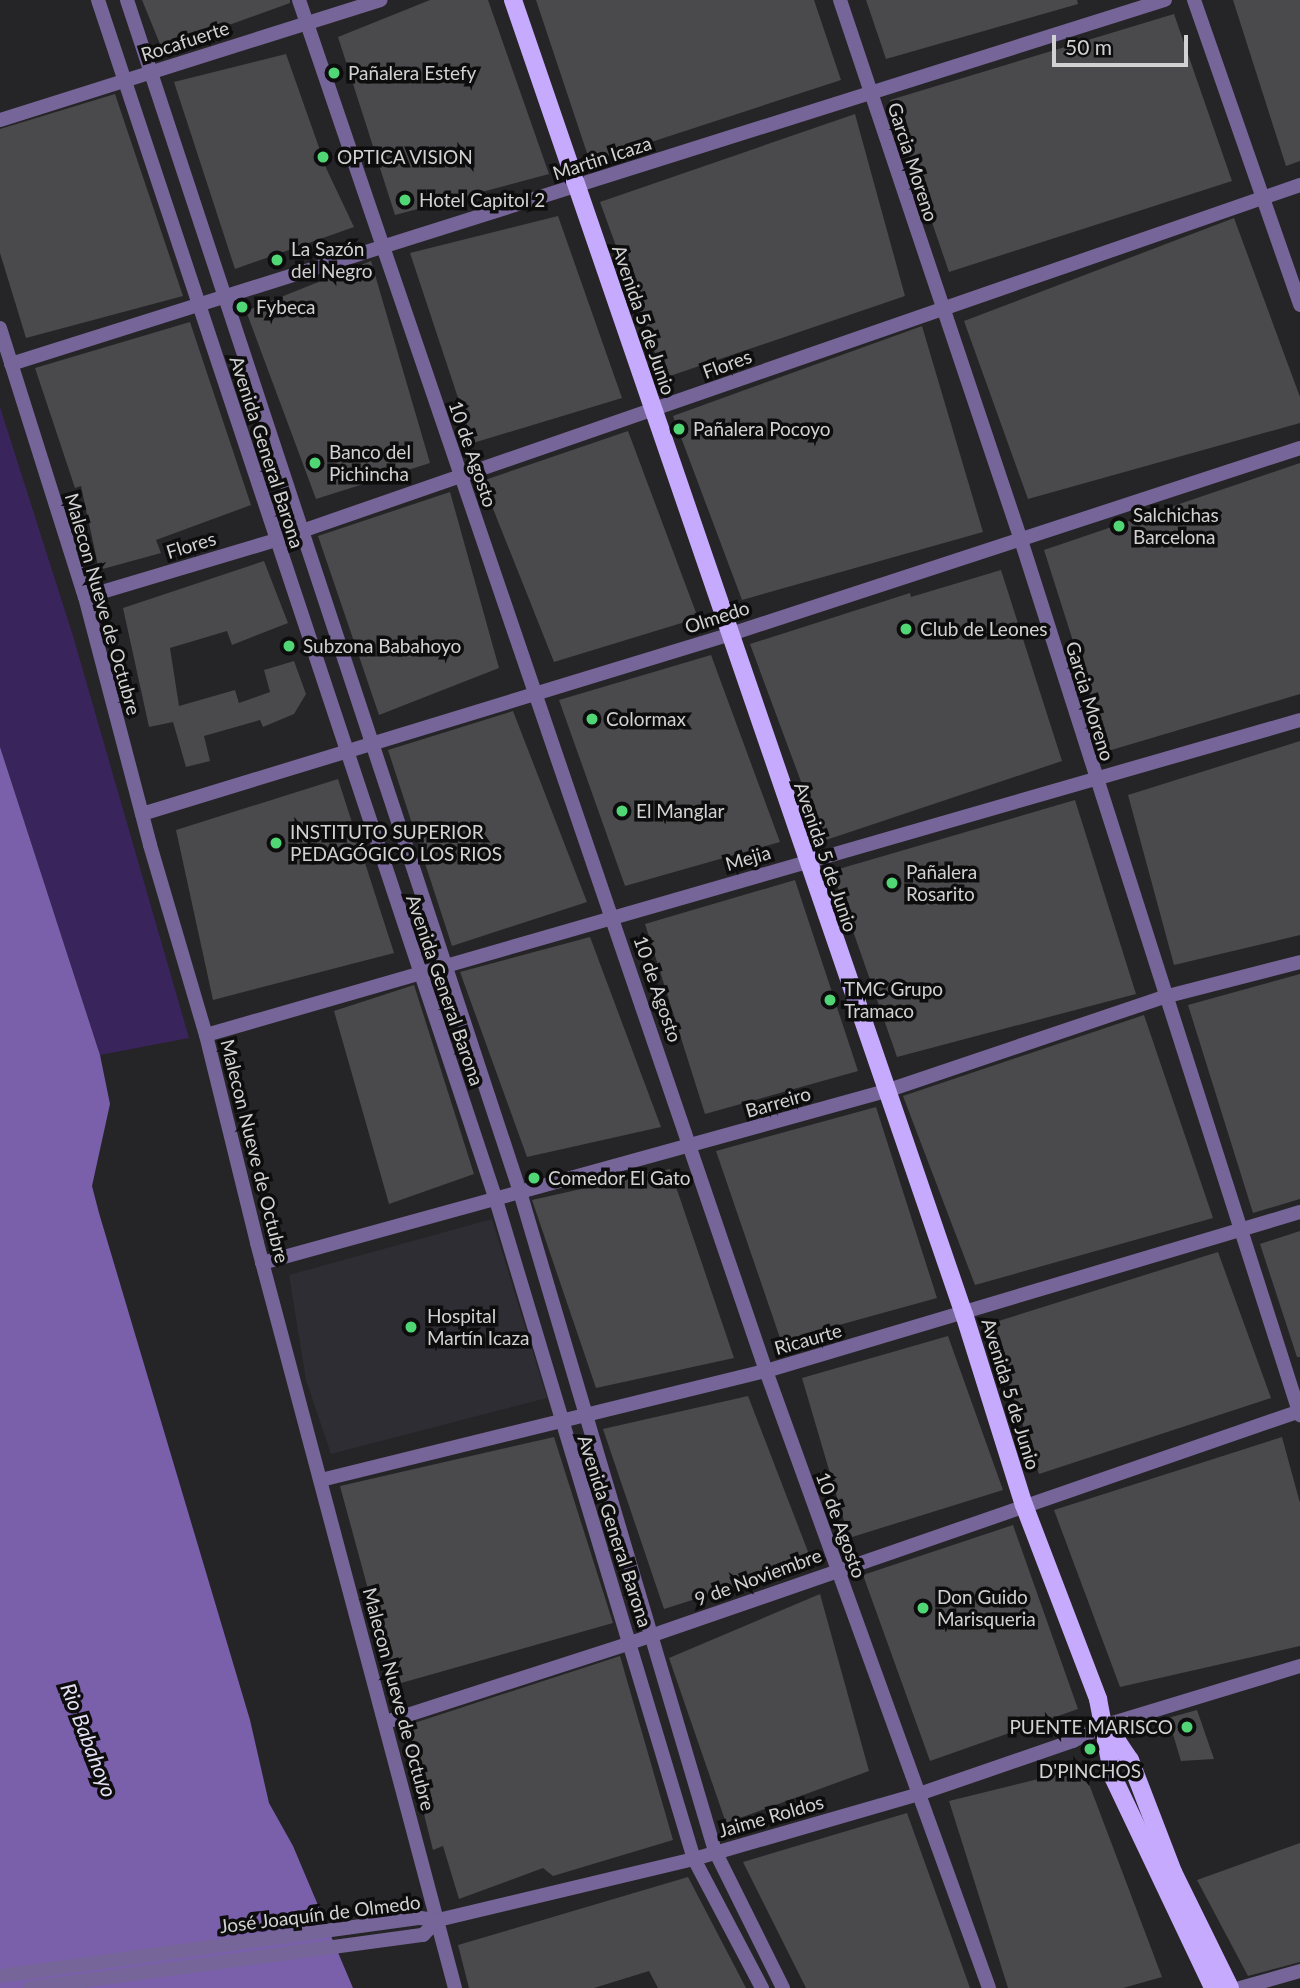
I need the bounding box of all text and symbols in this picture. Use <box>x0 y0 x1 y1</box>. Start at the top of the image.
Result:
street label: Rocafuerte <box>138 16 232 66</box>
scale bar <box>1055 21 1192 65</box>
text: 50 m <box>1065 34 1112 59</box>
place label: Pañalera Estefy <box>348 62 476 84</box>
marker: Pañalera Estefy <box>326 65 342 81</box>
street label: Garcia Moreno <box>883 100 943 224</box>
street label: Martin Icaza <box>550 131 654 185</box>
place label: OPTICA VISION <box>337 146 474 168</box>
marker: OPTICA VISION <box>315 149 331 165</box>
place label: Hotel Capitol 2 <box>419 189 545 211</box>
marker: Hotel Capitol 2 <box>397 192 413 208</box>
place label: La Sazón del Negro <box>291 238 372 282</box>
street label: Avenida 5 de Junio <box>608 242 680 398</box>
marker: La Sazón del Negro <box>269 252 285 268</box>
place label: Fybeca <box>256 296 315 318</box>
marker: Fybeca <box>234 299 250 315</box>
street label: Flores <box>699 345 755 383</box>
street label: Avenida General Barona <box>225 353 309 551</box>
street label: 10 de Agosto <box>444 398 502 510</box>
place label: Pañalera Pocoyo <box>693 418 831 440</box>
marker: Pañalera Pocoyo <box>671 421 687 437</box>
place label: Banco del Pichincha <box>329 441 411 485</box>
marker: Banco del Pichincha <box>307 455 323 471</box>
street label: Malecon Nueve de Octubre <box>60 490 146 718</box>
place label: Salchichas Barcelona <box>1133 504 1219 548</box>
marker: Salchichas Barcelona <box>1111 518 1127 534</box>
street label: Flores <box>163 527 219 563</box>
street label: Olmedo <box>682 596 752 638</box>
place label: Club de Leones <box>920 618 1048 640</box>
marker: Club de Leones <box>898 621 914 637</box>
place label: Subzona Babahoyo <box>303 635 461 657</box>
marker: Subzona Babahoyo <box>281 638 297 654</box>
street label: Garcia Moreno <box>1061 638 1119 764</box>
place label: Colormax <box>606 708 686 730</box>
marker: Colormax <box>584 711 600 727</box>
street label: Avenida 5 de Junio <box>790 779 862 935</box>
place label: El Manglar <box>636 800 724 822</box>
marker: El Manglar <box>614 803 630 819</box>
place label: INSTITUTO SUPERIOR PEDAGÓGICO LOS RIOS <box>290 821 502 865</box>
marker: INSTITUTO SUPERIOR PEDAGÓGICO LOS RIOS <box>268 835 284 851</box>
street label: Mejia <box>723 841 773 875</box>
place label: Pañalera Rosarito <box>906 861 977 905</box>
marker: Pañalera Rosarito <box>884 875 900 891</box>
street label: Avenida General Barona <box>402 891 488 1089</box>
street label: 10 de Agosto <box>629 933 687 1045</box>
place label: TMC Grupo Tramaco <box>844 978 943 1022</box>
marker: TMC Grupo Tramaco <box>822 992 838 1008</box>
street label: Malecon Nueve de Octubre <box>216 1037 294 1265</box>
street label: Barreiro <box>743 1082 813 1122</box>
place label: Comedor El Gato <box>548 1167 691 1189</box>
marker: Comedor El Gato <box>526 1170 542 1186</box>
place label: Hospital Martín Icaza <box>427 1305 529 1349</box>
street label: Avenida 5 de Junio <box>977 1315 1045 1473</box>
marker: Hospital Martín Icaza <box>401 1317 421 1337</box>
street label: Ricaurte <box>772 1319 844 1359</box>
street label: Avenida General Barona <box>573 1432 657 1630</box>
street label: 10 de Agosto <box>811 1469 871 1581</box>
street label: 9 de Noviembre <box>691 1543 825 1611</box>
street label: Malecon Nueve de Octubre <box>358 1585 440 1813</box>
place label: Don Guido Marisqueria <box>937 1586 1036 1630</box>
marker: Don Guido Marisqueria <box>915 1600 931 1616</box>
water label: Rio Babahoyo <box>56 1679 122 1801</box>
place label: PUENTE MARISCO <box>1009 1716 1173 1738</box>
marker: PUENTE MARISCO <box>1179 1719 1195 1735</box>
marker: D'PINCHOS <box>1082 1741 1098 1757</box>
place label: D'PINCHOS <box>1039 1760 1141 1782</box>
street label: Jaime Roldos <box>716 1790 826 1842</box>
street label: José Joaquín de Olmedo <box>218 1890 422 1938</box>

